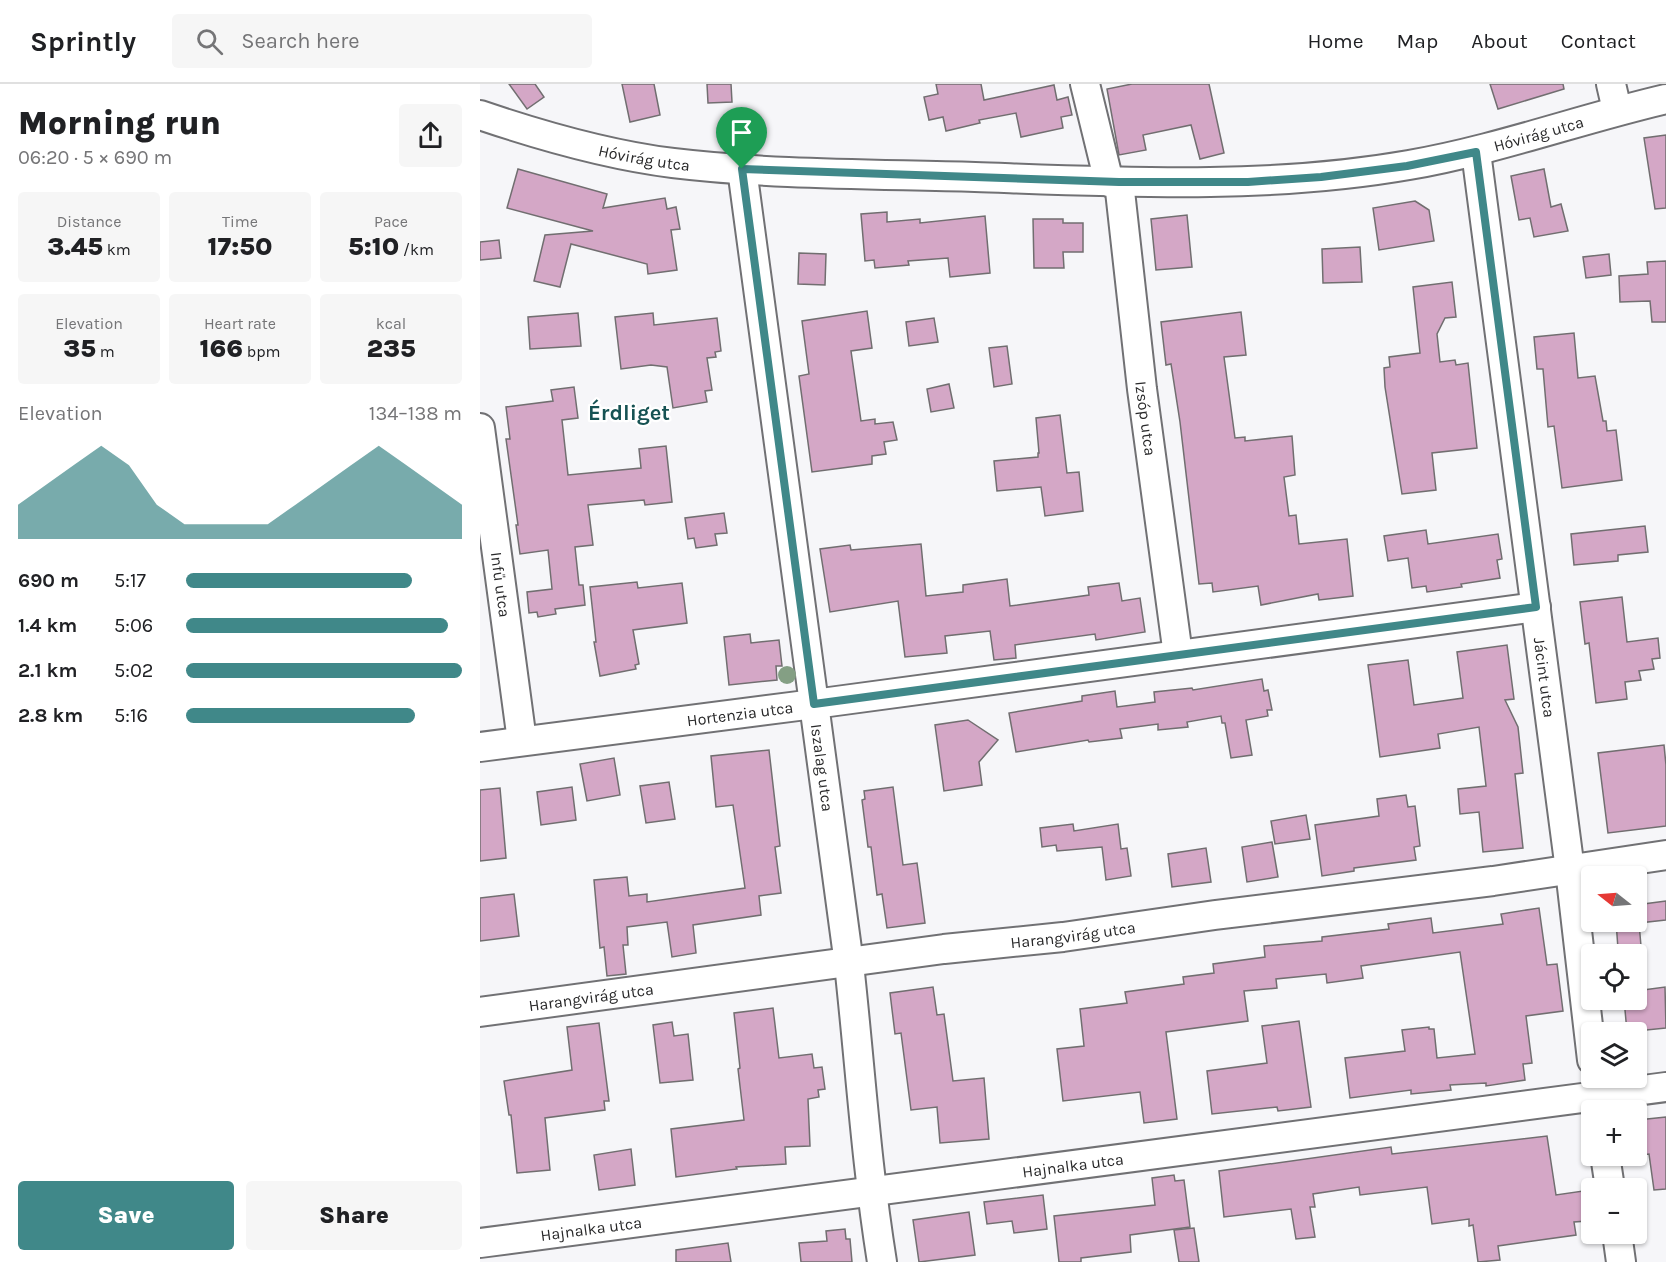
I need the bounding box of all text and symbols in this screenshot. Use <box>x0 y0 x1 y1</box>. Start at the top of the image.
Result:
search box <box>172 14 592 68</box>
text: Sprintly <box>30 25 136 58</box>
icon: search <box>193 25 226 58</box>
text: Search here <box>241 28 360 54</box>
text: Home <box>1308 29 1364 53</box>
text: Map <box>1397 29 1438 53</box>
text: About <box>1471 29 1528 53</box>
text: Contact <box>1561 29 1636 53</box>
text: Morning run <box>18 104 221 142</box>
button: share <box>399 104 462 167</box>
pin <box>716 107 767 169</box>
street label: Hóvirág utca <box>1492 112 1586 156</box>
icon: arrive <box>725 116 758 149</box>
street label: Hóvirág utca <box>597 141 691 175</box>
text: 06:20 · 5 × 690 m <box>18 146 172 169</box>
text: Distance <box>57 212 121 231</box>
text: Time <box>222 212 258 231</box>
text: Pace <box>374 212 408 231</box>
text: 3.45 <box>47 231 103 262</box>
text: 17:50 <box>208 231 272 262</box>
text: 5:10 <box>348 231 399 262</box>
text: km <box>103 240 131 259</box>
text: /km <box>399 240 434 259</box>
text: Elevation <box>55 314 123 333</box>
text: Heart rate <box>204 314 276 333</box>
text: kcal <box>376 314 406 333</box>
text: 35 <box>63 333 96 364</box>
text: 166 <box>199 333 243 364</box>
text: 235 <box>366 333 416 364</box>
text: m <box>96 342 115 361</box>
text: bpm <box>243 342 281 361</box>
street label: Izsóp utca <box>1131 380 1160 457</box>
district label: Érdliget <box>588 399 670 426</box>
text: Elevation <box>18 402 103 425</box>
text: 134–138 m <box>369 402 462 425</box>
street label: Infű utca <box>487 551 514 619</box>
text: 690 m <box>18 569 79 592</box>
text: 5:17 <box>114 569 146 592</box>
text: 1.4 km <box>18 614 77 637</box>
text: 5:06 <box>114 614 153 637</box>
street label: Jácint utca <box>1530 636 1559 719</box>
text: 2.1 km <box>18 659 77 682</box>
text: 5:02 <box>114 659 153 682</box>
street label: Hortenzia utca <box>686 698 794 730</box>
text: 2.8 km <box>18 704 83 727</box>
text: 5:16 <box>114 704 148 727</box>
street label: Iszalag utca <box>807 723 837 813</box>
north arrow <box>1581 866 1647 932</box>
map controls <box>1581 866 1647 1244</box>
street label: Harangvirág utca <box>1010 918 1137 952</box>
button: locate <box>1581 944 1647 1010</box>
street label: Harangvirág utca <box>527 980 655 1015</box>
button: layers <box>1581 1022 1647 1088</box>
button: + <box>1581 1100 1647 1166</box>
street label: Hajnalka utca <box>1021 1149 1125 1182</box>
button: − <box>1581 1178 1647 1244</box>
button: Save <box>18 1181 234 1250</box>
button: Share <box>246 1181 462 1250</box>
street label: Hajnalka utca <box>539 1213 643 1245</box>

